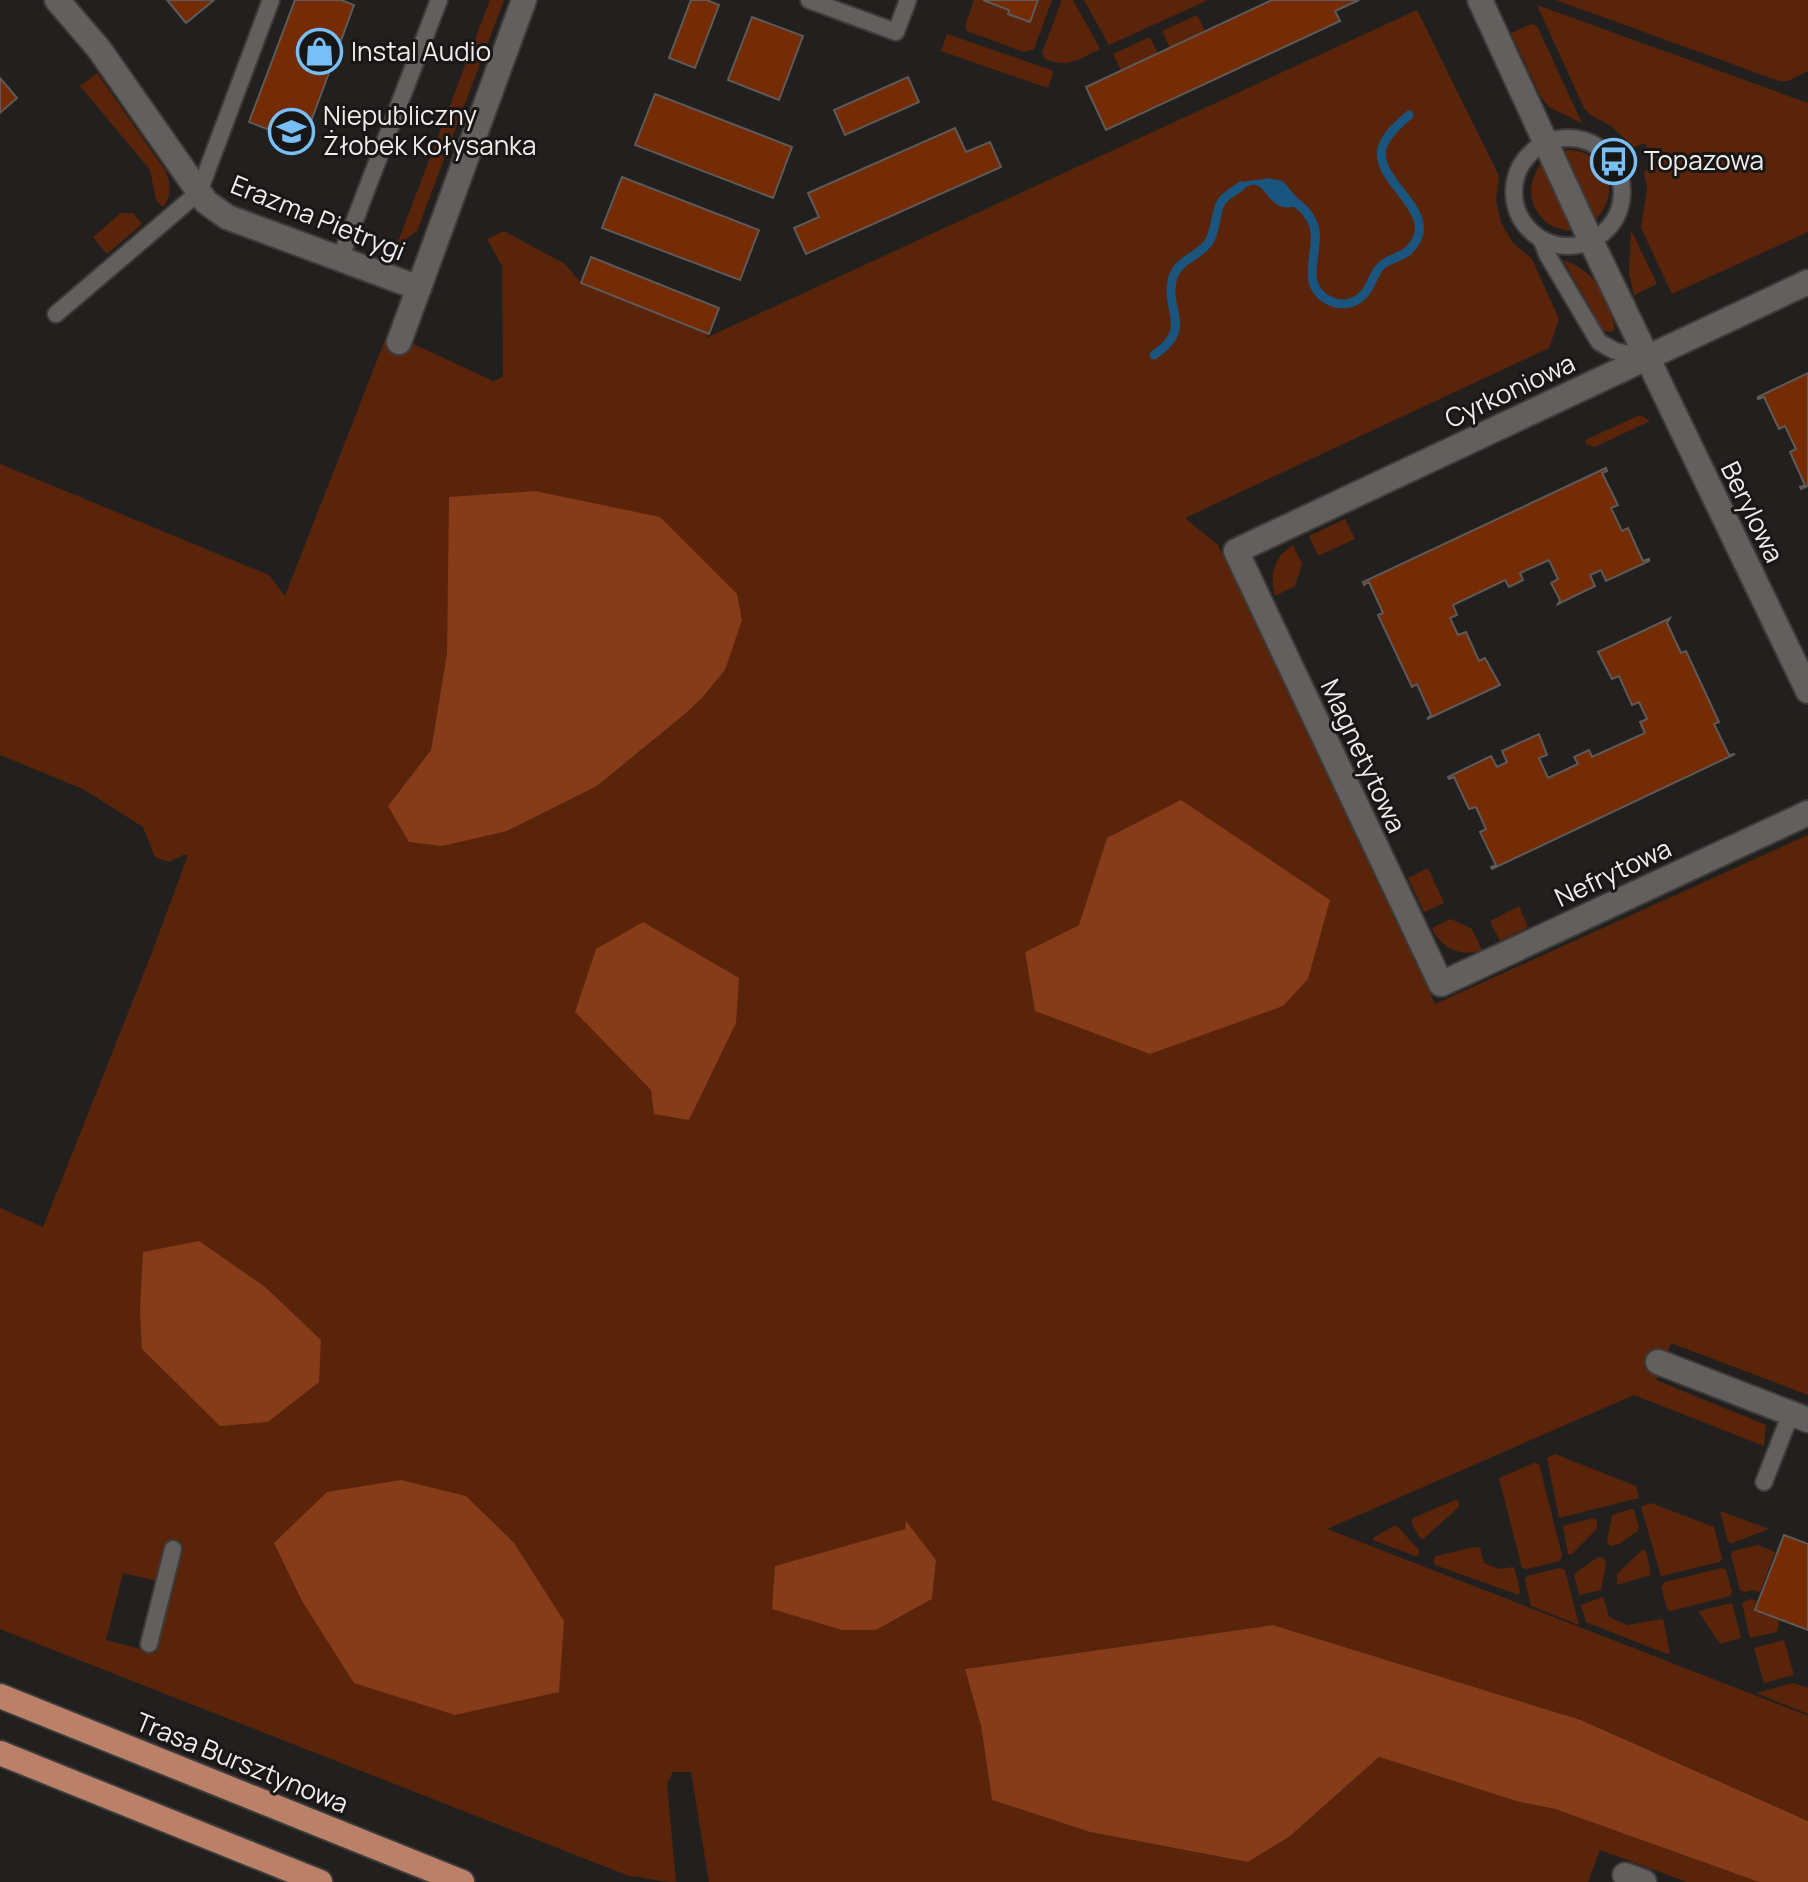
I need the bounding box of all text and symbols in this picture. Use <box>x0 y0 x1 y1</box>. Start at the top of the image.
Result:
shop icon: Instal Audio <box>296 28 344 76</box>
place label: Instal Audio <box>351 33 491 69</box>
place label: Niepubliczny Żłobek Kołysanka <box>323 97 536 163</box>
school or university icon: Niepubliczny Żłobek Kołysanka <box>268 107 316 155</box>
bus stop icon: Topazowa <box>1589 137 1637 185</box>
place label: Topazowa <box>1644 142 1764 178</box>
street label: Erazma Pietrygi <box>226 166 411 268</box>
street label: Cyrkoniowa <box>1439 344 1580 436</box>
street label: Berylowa <box>1713 455 1793 568</box>
street label: Magnetytowa <box>1313 673 1415 838</box>
street label: Nefrytowa <box>1549 829 1677 915</box>
street label: Trasa Bursztynowa <box>131 1703 354 1821</box>

